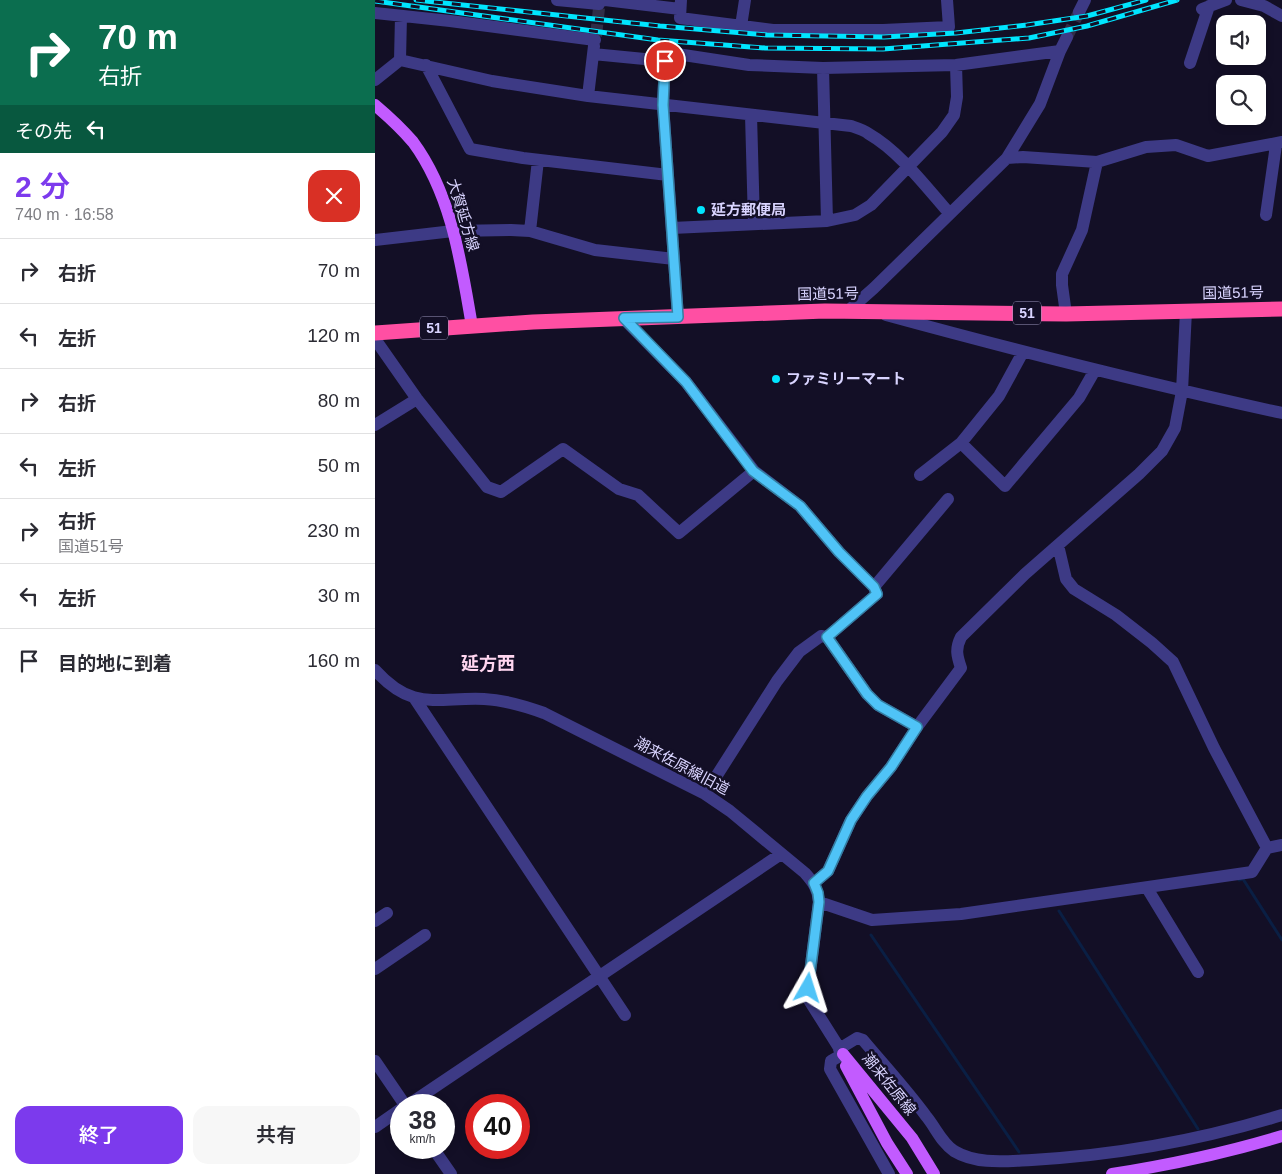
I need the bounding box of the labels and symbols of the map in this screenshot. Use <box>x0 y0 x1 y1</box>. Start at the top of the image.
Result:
pin <box>644 40 686 82</box>
street label: 大賀延方線 <box>444 176 483 253</box>
place label: 延方郵便局 <box>711 201 786 218</box>
marker: 延方郵便局 <box>695 204 707 216</box>
street label: 国道51号 <box>1202 283 1264 302</box>
street label: 国道51号 <box>797 284 859 303</box>
road number: 51 <box>1013 302 1041 324</box>
road number: 51 <box>420 316 448 339</box>
place label: ファミリーマート <box>786 370 906 387</box>
marker: ファミリーマート <box>770 373 782 385</box>
district label: 延方西 <box>461 654 515 674</box>
street label: 潮来佐原線旧道 <box>632 733 733 798</box>
position arrow <box>781 961 833 1013</box>
street label: 潮来佐原線 <box>859 1049 920 1118</box>
speed limit sign: 40 <box>465 1094 530 1159</box>

